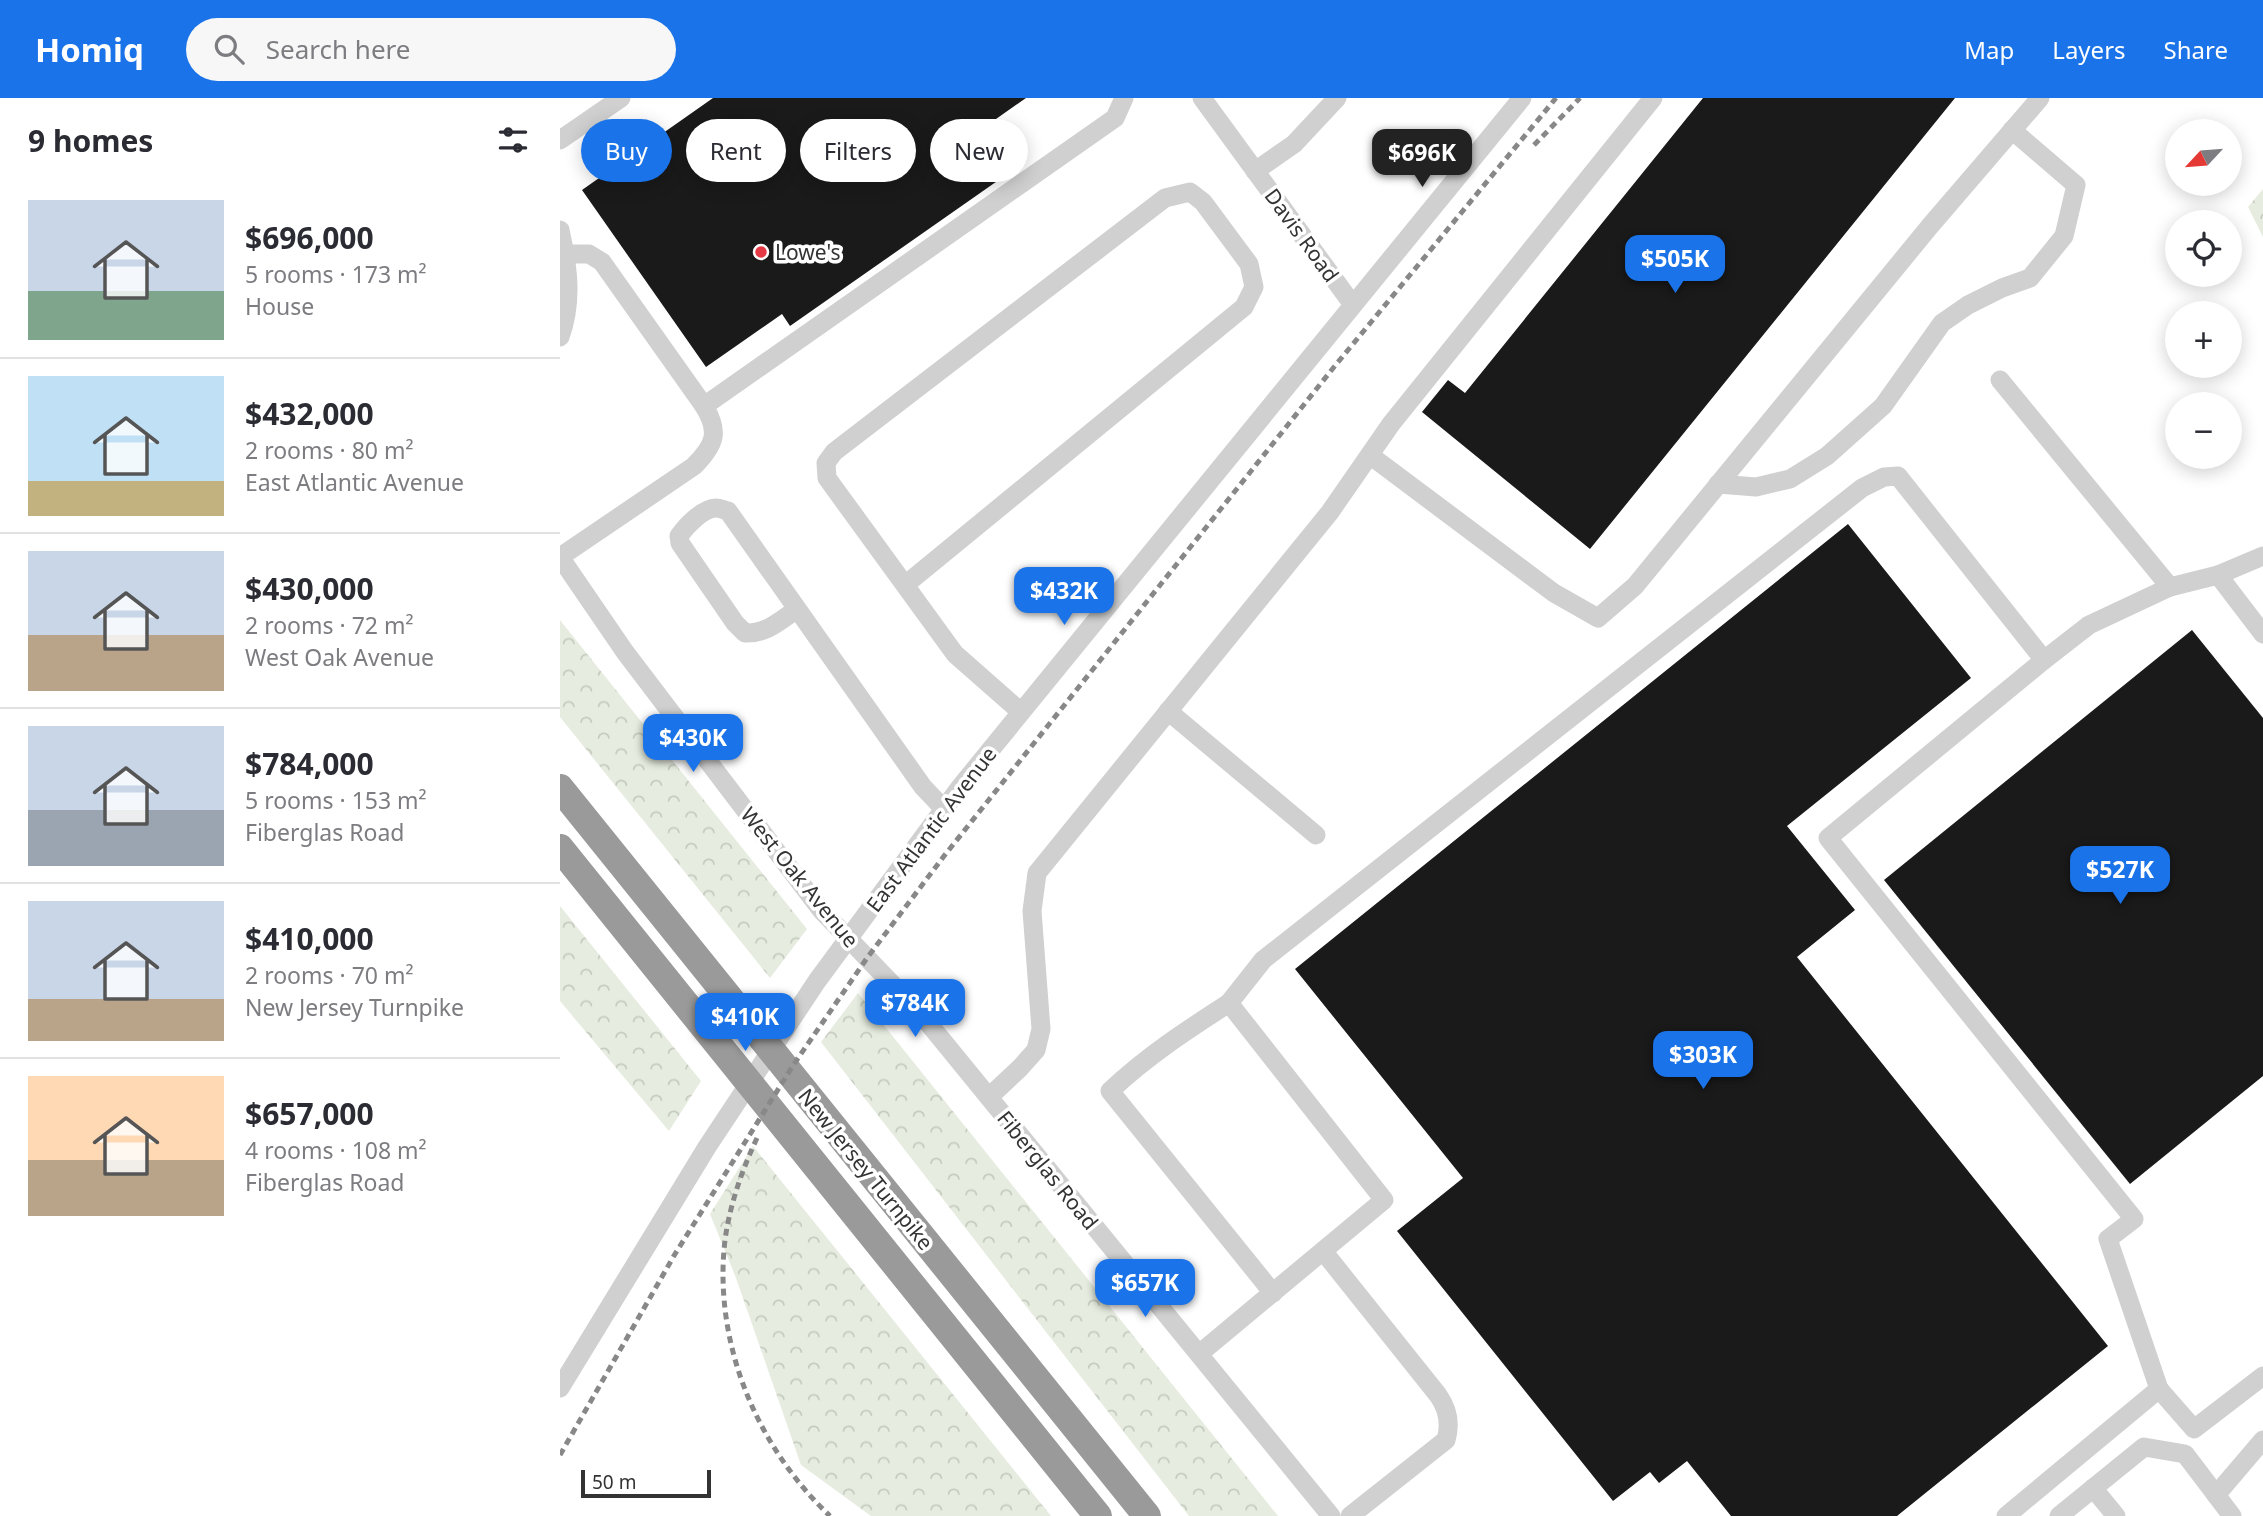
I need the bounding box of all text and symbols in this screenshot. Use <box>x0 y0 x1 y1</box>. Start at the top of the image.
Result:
search box <box>186 18 676 81</box>
text: Homiq <box>35 27 144 72</box>
icon: search <box>210 30 248 68</box>
text: Search here <box>266 31 410 67</box>
text: Map <box>1964 33 2014 66</box>
text: Layers <box>2052 33 2126 66</box>
text: Share <box>2164 33 2228 66</box>
chip: Buy <box>581 119 672 182</box>
chip: Rent <box>686 119 786 182</box>
chip: Filters <box>800 119 916 182</box>
chip: New <box>930 119 1028 182</box>
north arrow <box>2165 119 2242 196</box>
map controls <box>2165 119 2242 469</box>
text: 9 homes <box>28 120 153 161</box>
icon: filters <box>494 121 532 159</box>
pin: $696K <box>1373 130 1471 189</box>
text: $696K <box>1388 136 1456 168</box>
street label: Davis Road <box>1259 183 1345 287</box>
button: locate <box>2165 210 2242 287</box>
text: $696,000 <box>245 217 374 258</box>
icon: home <box>84 228 168 312</box>
pin: $505K <box>1626 236 1724 295</box>
place label: Lowe's <box>775 238 841 266</box>
text: $505K <box>1641 242 1709 274</box>
marker: Lowe's <box>753 244 769 260</box>
text: 5 rooms · 173 m² <box>245 258 427 290</box>
text: House <box>245 290 314 322</box>
button: + <box>2165 301 2242 378</box>
button: − <box>2165 392 2242 469</box>
text: $432,000 <box>245 393 374 434</box>
icon: home <box>84 404 168 488</box>
text: 2 rooms · 80 m² <box>245 434 414 466</box>
text: East Atlantic Avenue <box>245 466 464 498</box>
text: $430,000 <box>245 568 374 609</box>
pin: $432K <box>1015 568 1113 627</box>
text: $432K <box>1030 574 1098 606</box>
icon: home <box>84 579 168 663</box>
text: 2 rooms · 72 m² <box>245 609 414 641</box>
text: West Oak Avenue <box>245 641 434 673</box>
pin: $430K <box>644 714 742 774</box>
text: $430K <box>659 721 727 753</box>
street label: East Atlantic Avenue <box>860 741 1002 917</box>
text: $784,000 <box>245 743 374 784</box>
icon: home <box>84 754 168 838</box>
text: 5 rooms · 153 m² <box>245 784 427 816</box>
street label: West Oak Avenue <box>735 801 865 953</box>
text: Fiberglas Road <box>245 816 405 848</box>
pin: $527K <box>2071 846 2169 906</box>
text: $527K <box>2086 853 2154 885</box>
text: $410,000 <box>245 918 374 959</box>
icon: home <box>84 929 168 1013</box>
text: 2 rooms · 70 m² <box>245 959 414 991</box>
pin: $784K <box>866 979 964 1039</box>
text: $784K <box>881 986 949 1018</box>
text: New Jersey Turnpike <box>245 991 464 1023</box>
pin: $410K <box>696 993 794 1053</box>
text: $410K <box>711 1000 779 1032</box>
pin: $303K <box>1654 1032 1752 1091</box>
text: $303K <box>1669 1038 1737 1070</box>
street label: New Jersey Turnpike <box>792 1083 940 1255</box>
text: $657,000 <box>245 1093 374 1134</box>
icon: home <box>84 1104 168 1188</box>
street label: Fiberglas Road <box>991 1105 1105 1235</box>
text: 4 rooms · 108 m² <box>245 1134 427 1166</box>
text: Fiberglas Road <box>245 1166 405 1198</box>
pin: $657K <box>1096 1260 1194 1319</box>
text: $657K <box>1111 1266 1179 1298</box>
scale bar <box>581 1467 710 1499</box>
text: 50 m <box>592 1469 636 1495</box>

